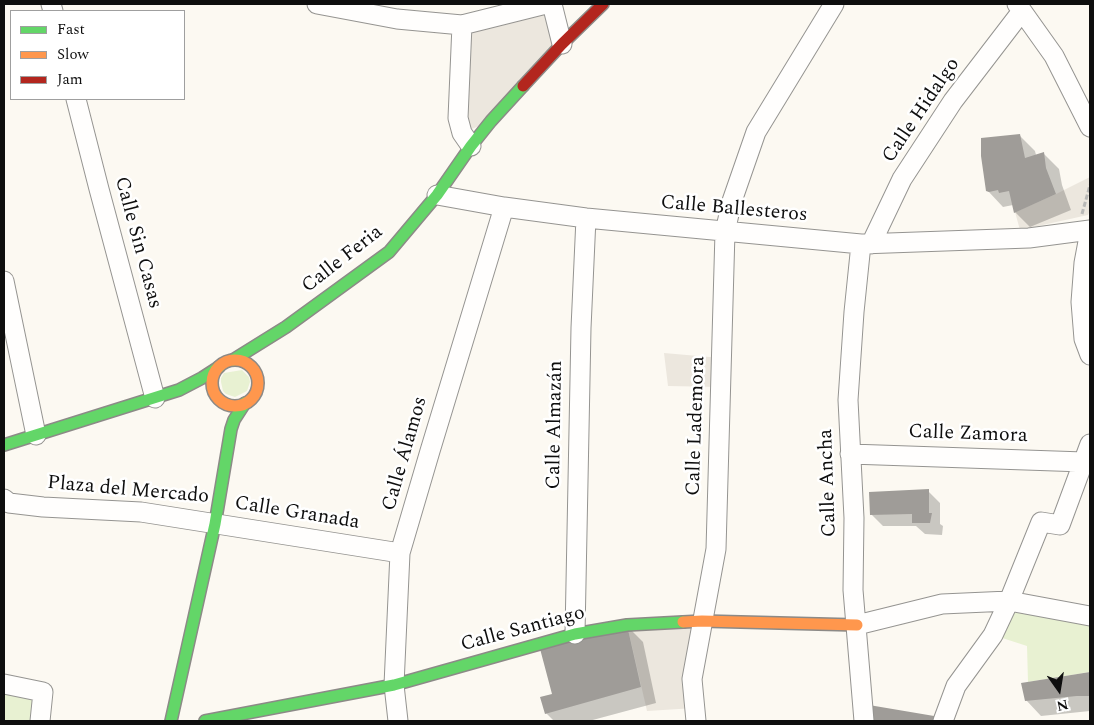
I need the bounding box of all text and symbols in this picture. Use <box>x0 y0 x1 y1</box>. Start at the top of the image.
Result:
legend <box>10 10 185 100</box>
text: Fast <box>57 18 85 41</box>
text: Slow <box>57 43 89 66</box>
street label: Calle Hidalgo <box>878 54 966 168</box>
text: Jam <box>57 68 83 91</box>
street label: Calle Sin Casas <box>108 174 166 312</box>
street label: Calle Ballesteros <box>659 192 809 228</box>
street label: Calle Feria <box>298 221 388 299</box>
street label: Calle Lademora <box>683 356 711 496</box>
street label: Calle Almazán <box>543 360 569 490</box>
street label: Calle Álamos <box>378 394 434 514</box>
street label: Calle Zamora <box>908 421 1028 449</box>
street label: Calle Ancha <box>815 429 843 537</box>
street label: Plaza del Mercado <box>46 472 210 510</box>
street label: Calle Granada <box>233 492 361 536</box>
street label: Calle Santiago <box>458 602 588 658</box>
north arrow <box>1034 665 1084 715</box>
text: N <box>1055 694 1070 717</box>

